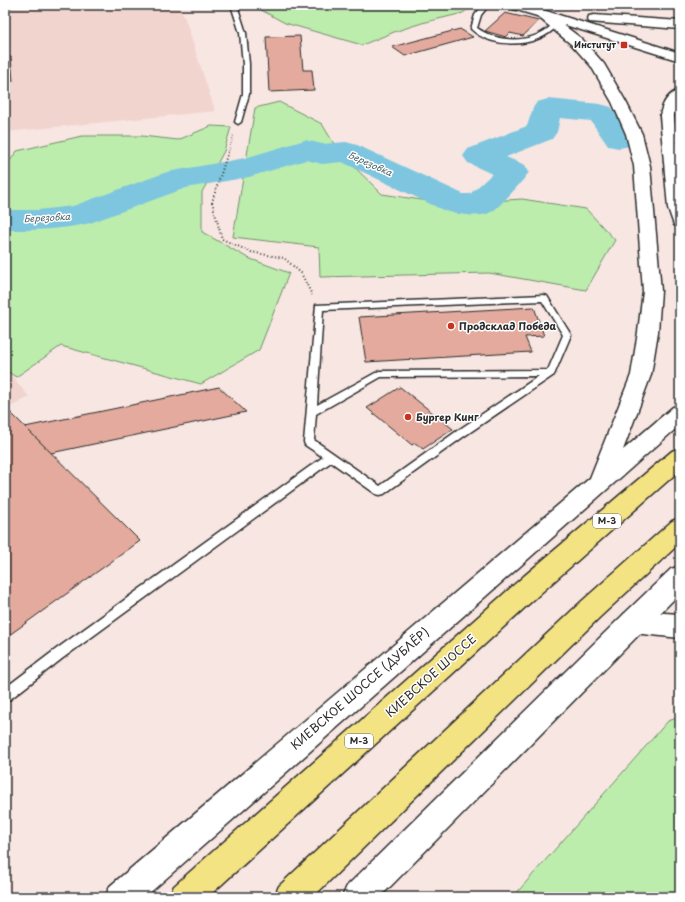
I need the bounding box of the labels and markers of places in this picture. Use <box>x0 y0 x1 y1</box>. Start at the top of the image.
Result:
place label: Институт <box>574 37 616 51</box>
marker: Институт <box>619 40 629 50</box>
place label: Продсклад Победа <box>459 318 557 333</box>
marker: Продсклад Победа <box>446 321 456 331</box>
place label: Бургер Кинг <box>416 409 479 425</box>
marker: Бургер Кинг <box>403 412 413 422</box>

